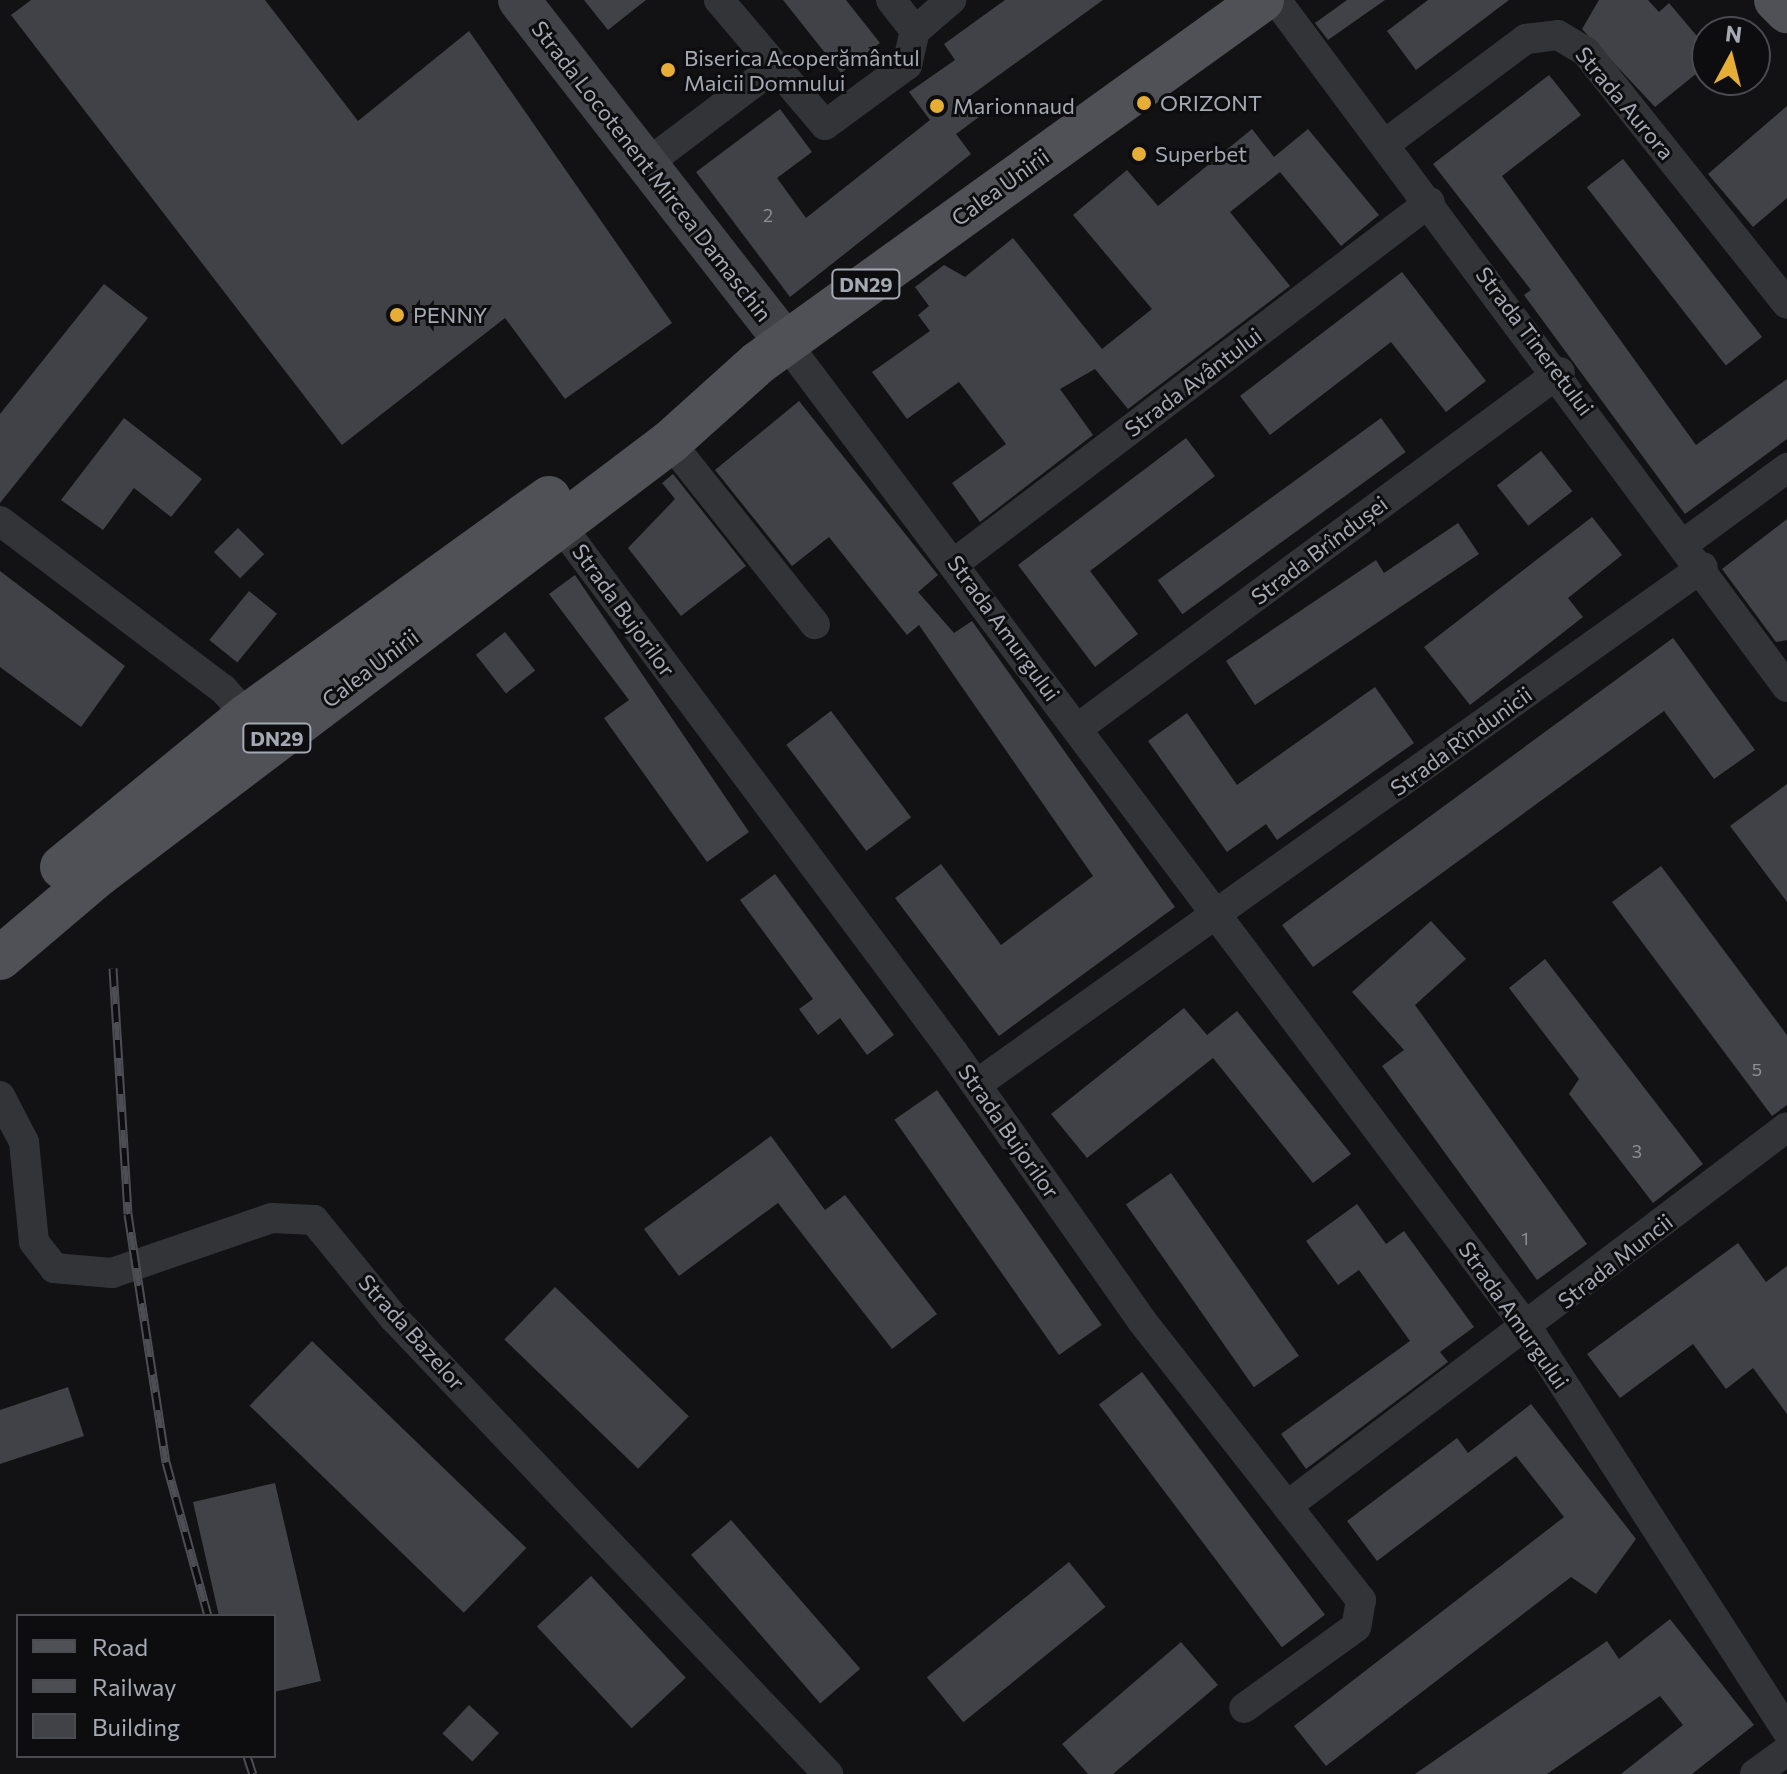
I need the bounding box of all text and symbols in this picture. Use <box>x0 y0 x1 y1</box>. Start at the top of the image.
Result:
street label: Strada Locotenent Mircea Damaschin <box>527 16 777 326</box>
north arrow <box>1691 16 1771 96</box>
text: N <box>1724 19 1744 48</box>
street label: Strada Aurora <box>1570 41 1680 165</box>
place label: Biserica Acoperământul Maicii Domnului <box>684 44 920 96</box>
marker: Biserica Acoperământul Maicii Domnului <box>659 61 677 79</box>
place label: ORIZONT <box>1160 90 1262 116</box>
place label: Marionnaud <box>953 93 1075 119</box>
marker: ORIZONT <box>1135 94 1153 112</box>
marker: Marionnaud <box>928 97 946 115</box>
place label: Superbet <box>1155 141 1247 167</box>
street label: Calea Unirii <box>946 143 1054 231</box>
marker: Superbet <box>1130 145 1148 163</box>
house number: 2 <box>763 204 773 226</box>
street label: Strada Tineretului <box>1471 262 1599 420</box>
road number: DN29 <box>830 268 902 300</box>
place label: PENNY <box>413 302 487 328</box>
marker: PENNY <box>388 306 406 324</box>
street label: Strada Avântului <box>1119 322 1267 442</box>
street label: Strada Brîndușei <box>1246 490 1392 610</box>
street label: Strada Bujorilor <box>567 539 681 681</box>
street label: Strada Amurgului <box>942 550 1066 706</box>
street label: Calea Unirii <box>317 623 423 713</box>
street label: Strada Rîndunicii <box>1385 681 1537 801</box>
road number: DN29 <box>241 722 313 754</box>
house number: 5 <box>1752 1058 1762 1080</box>
street label: Strada Bujorilor <box>953 1059 1065 1203</box>
house number: 3 <box>1632 1140 1642 1162</box>
street label: Strada Muncii <box>1552 1208 1678 1314</box>
house number: 1 <box>1521 1227 1529 1249</box>
street label: Strada Amurgului <box>1453 1236 1575 1394</box>
street label: Strada Bazelor <box>353 1269 471 1395</box>
legend <box>16 1614 276 1758</box>
text: Road <box>92 1632 148 1661</box>
text: Railway <box>92 1672 177 1701</box>
text: Building <box>92 1712 180 1741</box>

